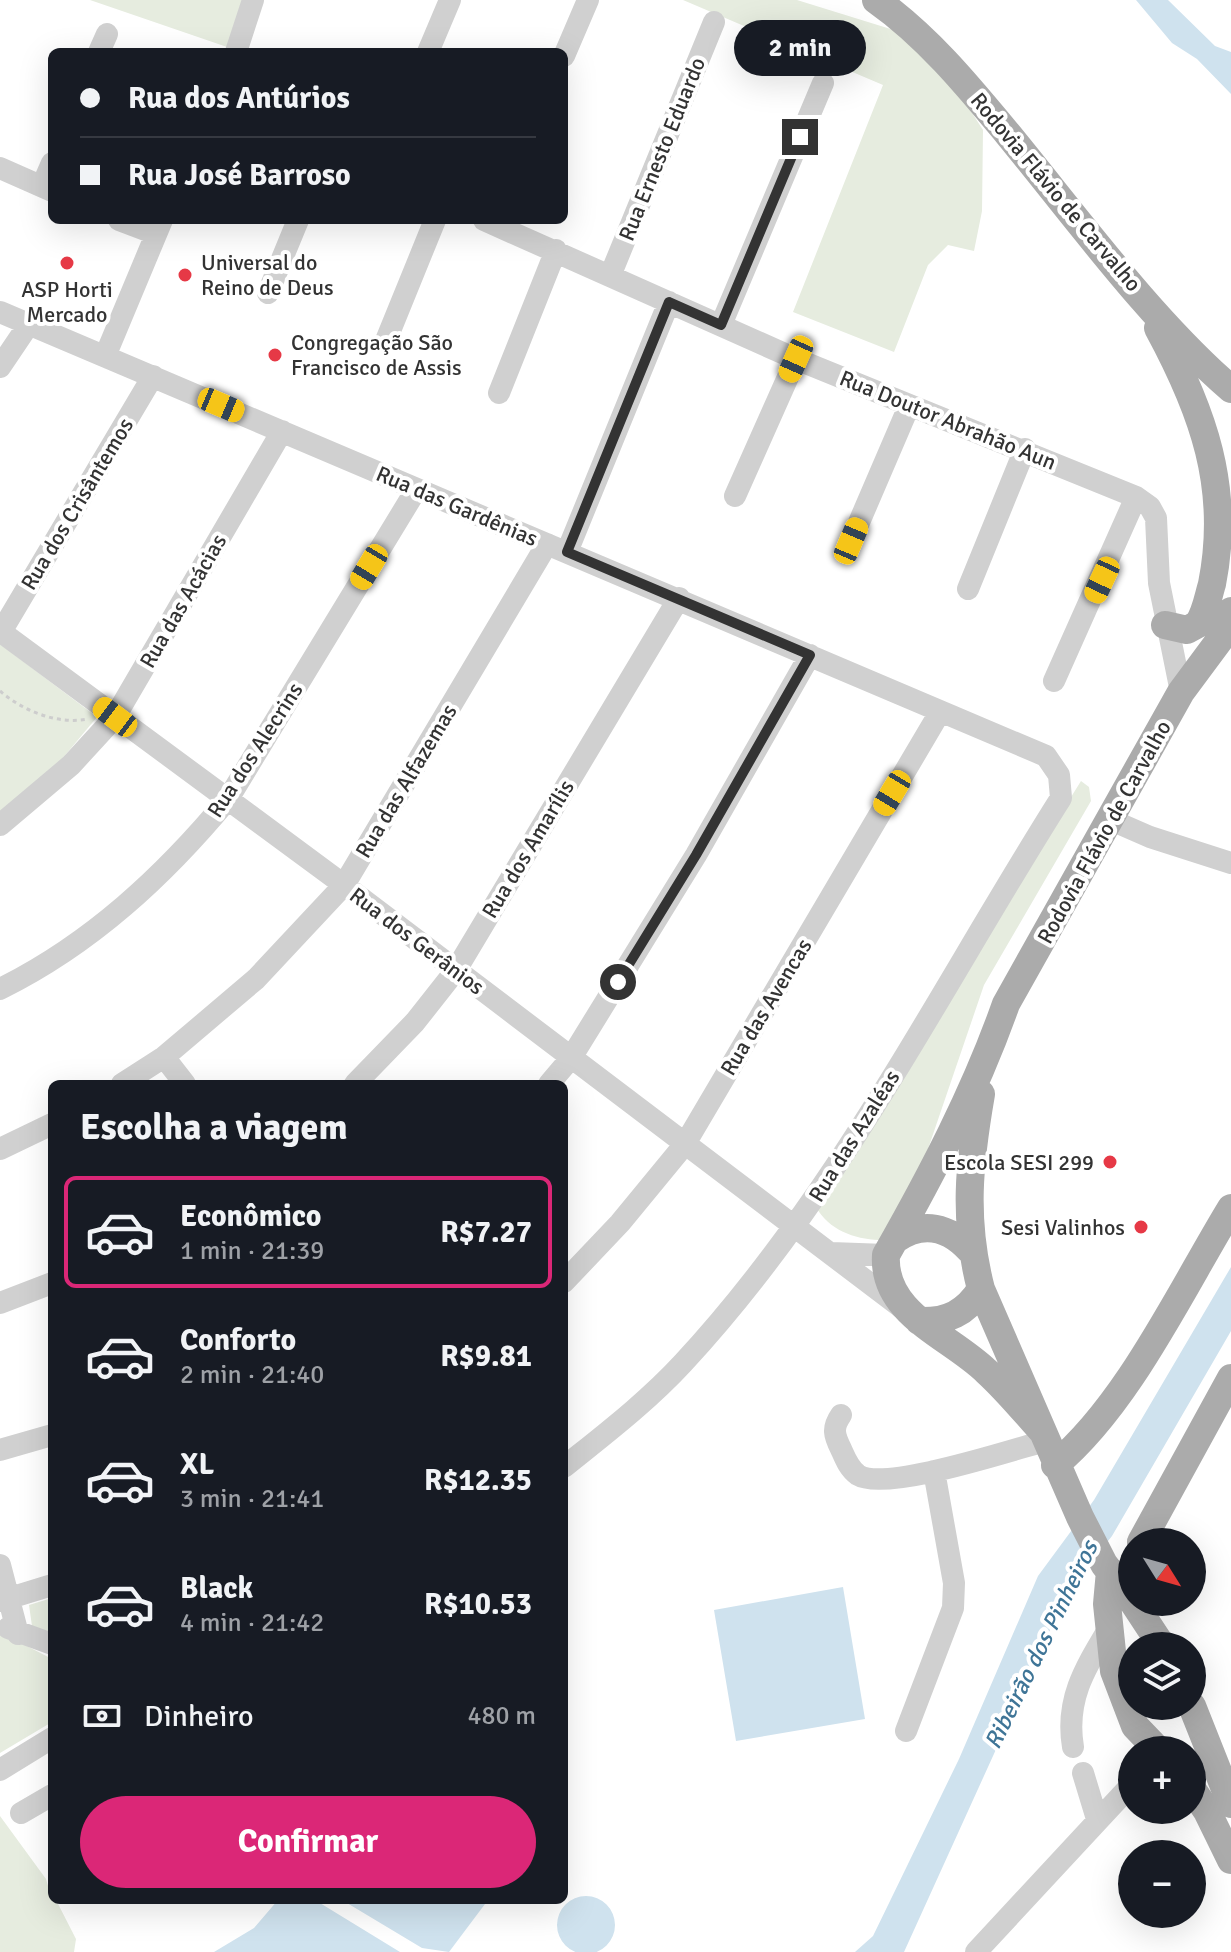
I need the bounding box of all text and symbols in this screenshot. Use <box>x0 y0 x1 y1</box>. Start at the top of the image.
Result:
callout: 2 min <box>734 21 866 77</box>
text: 2 min <box>769 32 831 64</box>
street label: Rua Ernesto Eduardo <box>613 53 711 245</box>
text: Rua dos Antúrios <box>128 80 350 117</box>
street label: Rodovia Flávio de Carvalho <box>965 87 1147 297</box>
route end <box>782 119 818 155</box>
text: Rua José Barroso <box>128 157 351 194</box>
place label: Universal do Reino de Deus <box>201 249 334 301</box>
marker: ASP Horti Mercado <box>58 254 76 272</box>
marker: Universal do Reino de Deus <box>176 266 194 284</box>
place label: ASP Horti Mercado <box>21 276 113 328</box>
place label: Congregação São Francisco de Assis <box>291 329 462 381</box>
car <box>775 332 817 386</box>
marker: Congregação São Francisco de Assis <box>266 346 284 364</box>
street label: Rua Doutor Abrahão Aun <box>836 364 1060 476</box>
car <box>194 385 248 425</box>
street label: Rua dos Crisântemos <box>15 413 139 595</box>
street label: Rua das Gardênias <box>372 460 542 552</box>
car <box>831 514 871 568</box>
street label: Rua das Acácias <box>134 529 232 673</box>
car <box>346 540 392 594</box>
car <box>1081 553 1123 607</box>
street label: Rua dos Alecrins <box>201 678 309 822</box>
car <box>89 693 141 741</box>
street label: Rua das Alfazemas <box>349 699 463 863</box>
street label: Rodovia Flávio de Carvalho <box>1031 716 1177 948</box>
car <box>869 766 915 820</box>
street label: Rua dos Amarílis <box>476 775 580 923</box>
street label: Rua dos Gerânios <box>344 882 490 1000</box>
street label: Rua das Avencas <box>715 934 817 1080</box>
route start <box>600 964 636 1000</box>
street label: Rua das Azaléas <box>803 1065 905 1207</box>
text: Escolha a viagem <box>80 1105 348 1150</box>
place label: Escola SESI 299 <box>944 1149 1094 1176</box>
marker: Escola SESI 299 <box>1101 1153 1119 1171</box>
icon: car <box>84 1196 156 1268</box>
text: Econômico <box>180 1198 322 1235</box>
text: R$7.27 <box>440 1214 532 1251</box>
place label: Sesi Valinhos <box>1001 1214 1125 1241</box>
marker: Sesi Valinhos <box>1132 1218 1150 1236</box>
text: 1 min · 21:39 <box>180 1235 324 1267</box>
icon: car <box>84 1320 156 1392</box>
text: Conforto <box>180 1322 296 1359</box>
text: R$9.81 <box>440 1338 532 1375</box>
text: 2 min · 21:40 <box>180 1359 324 1391</box>
icon: car <box>84 1444 156 1516</box>
text: XL <box>180 1446 214 1483</box>
text: R$12.35 <box>424 1462 532 1499</box>
text: 3 min · 21:41 <box>180 1483 324 1515</box>
north arrow <box>1118 1528 1206 1616</box>
map controls <box>1118 1528 1206 1928</box>
water label: Ribeirão dos Pinheiros <box>978 1534 1105 1754</box>
icon: car <box>84 1568 156 1640</box>
text: Black <box>180 1570 253 1607</box>
text: R$10.53 <box>424 1586 532 1623</box>
text: 4 min · 21:42 <box>180 1607 324 1639</box>
button: layers <box>1118 1632 1206 1720</box>
icon: cash <box>80 1694 124 1738</box>
text: Dinheiro <box>144 1698 254 1735</box>
text: 480 m <box>467 1700 536 1732</box>
button: + <box>1118 1736 1206 1824</box>
button: Confirmar <box>80 1796 536 1888</box>
button: − <box>1118 1840 1206 1928</box>

